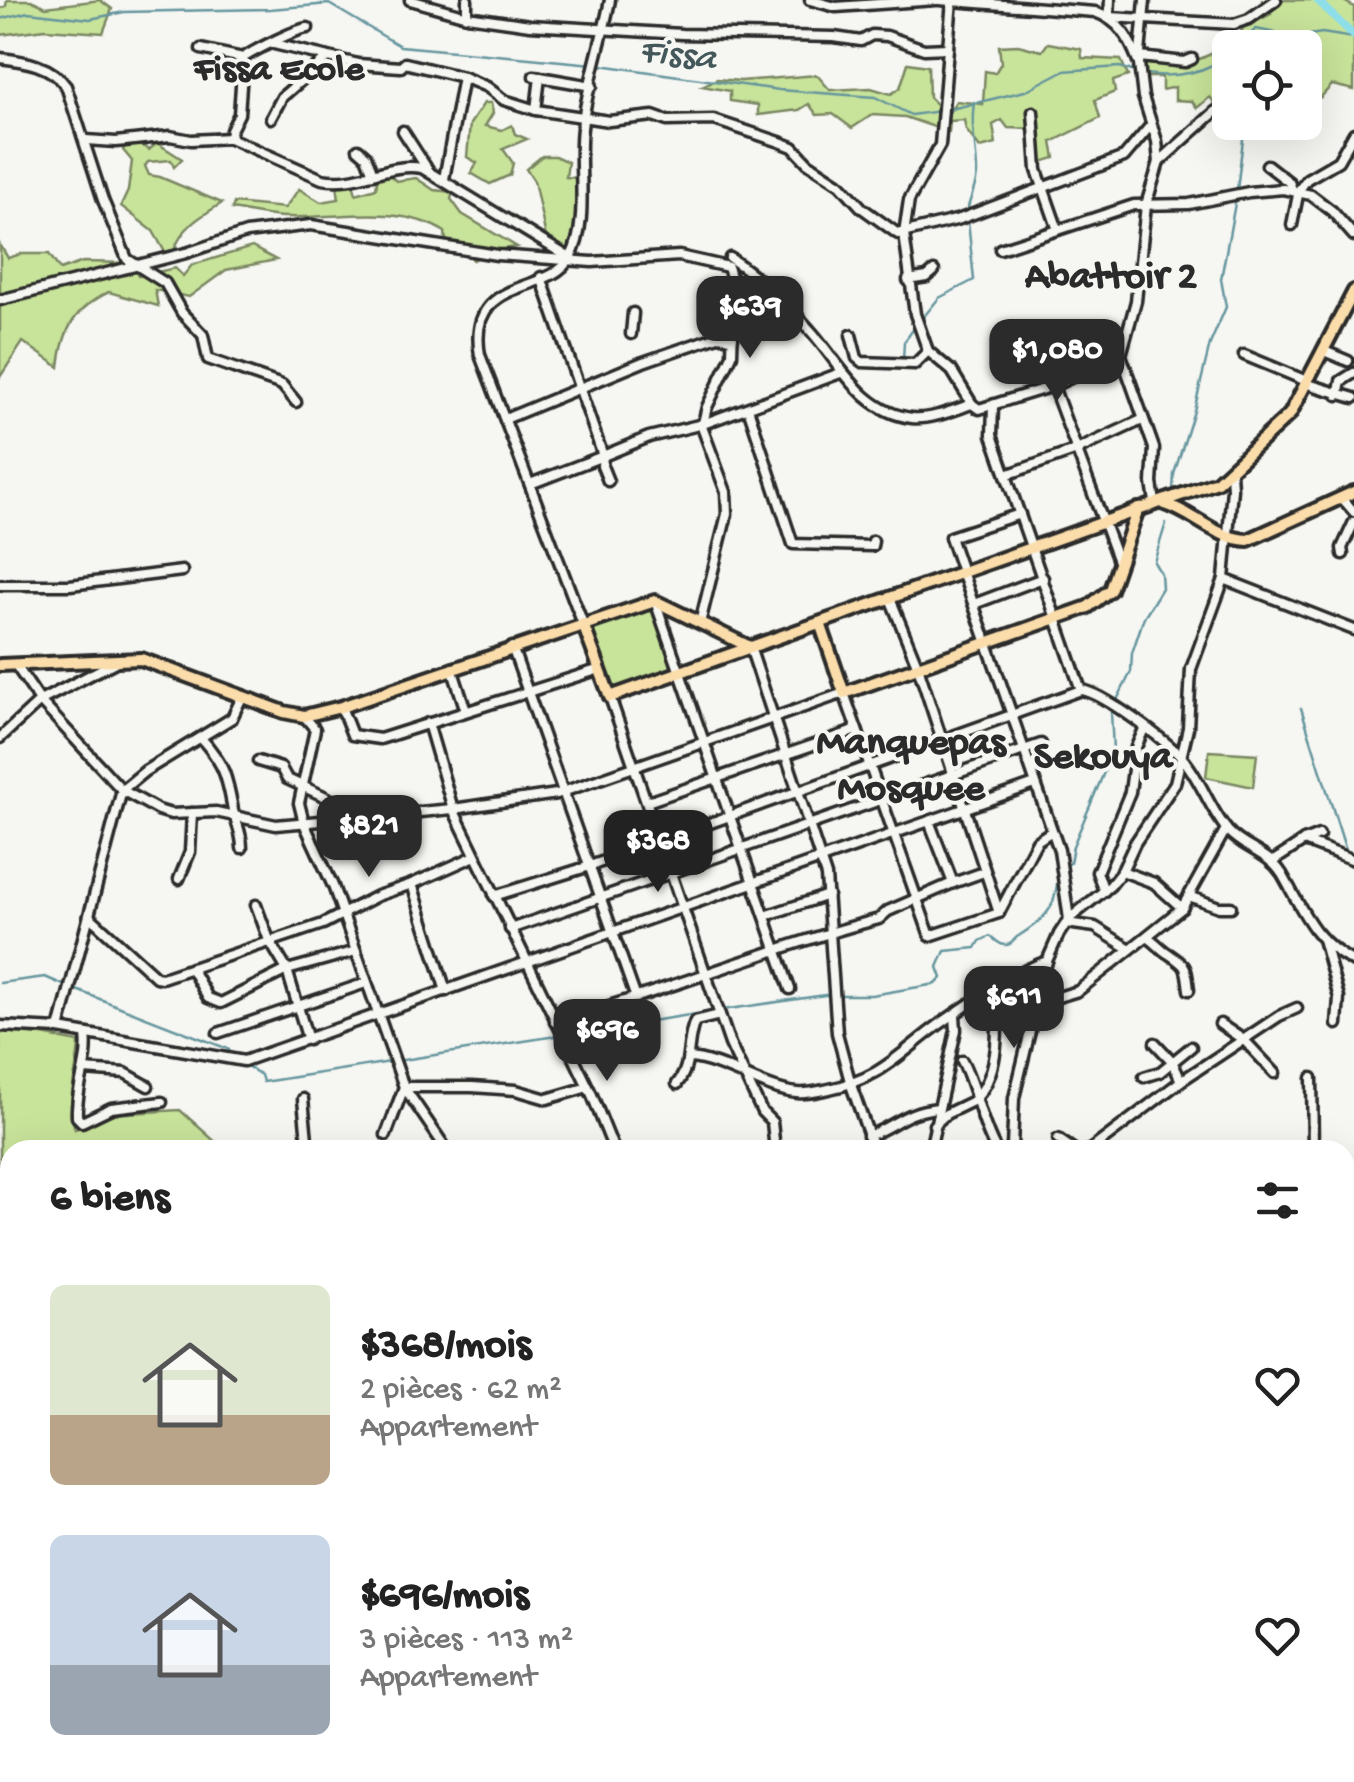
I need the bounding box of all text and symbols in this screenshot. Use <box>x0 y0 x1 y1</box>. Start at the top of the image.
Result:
map controls <box>1212 30 1322 140</box>
button: locate <box>1212 30 1322 140</box>
water label: Fissa <box>637 31 720 83</box>
district label: Fissa Ecole <box>193 49 365 93</box>
district label: Abattoir 2 <box>1024 255 1198 302</box>
pin: $639 <box>691 276 809 361</box>
text: $639 <box>718 289 782 327</box>
pin: $1,080 <box>976 319 1138 404</box>
text: $1,080 <box>1011 332 1103 370</box>
district label: Manquepas Mosquee <box>817 721 1008 814</box>
district label: Sekouya <box>1034 735 1174 782</box>
pin: $821 <box>310 795 428 880</box>
text: $821 <box>339 808 399 846</box>
pin: $368 <box>599 810 717 895</box>
text: $368 <box>626 823 690 861</box>
pin: $611 <box>955 966 1073 1051</box>
text: $611 <box>986 979 1042 1017</box>
pin: $696 <box>548 999 666 1084</box>
text: $696 <box>576 1012 638 1050</box>
icon: filters <box>1250 1173 1305 1228</box>
text: 6 biens <box>50 1176 170 1225</box>
text: $368/mois <box>360 1323 531 1372</box>
icon: home <box>130 1325 250 1445</box>
icon: heart <box>1250 1358 1305 1413</box>
text: 2 pièces · 62 m² <box>360 1372 562 1410</box>
text: Appartement <box>360 1410 537 1448</box>
text: $696/mois <box>360 1573 529 1622</box>
icon: home <box>130 1575 250 1695</box>
icon: heart <box>1250 1608 1305 1663</box>
text: 3 pièces · 113 m² <box>360 1622 573 1660</box>
text: Appartement <box>360 1660 537 1698</box>

